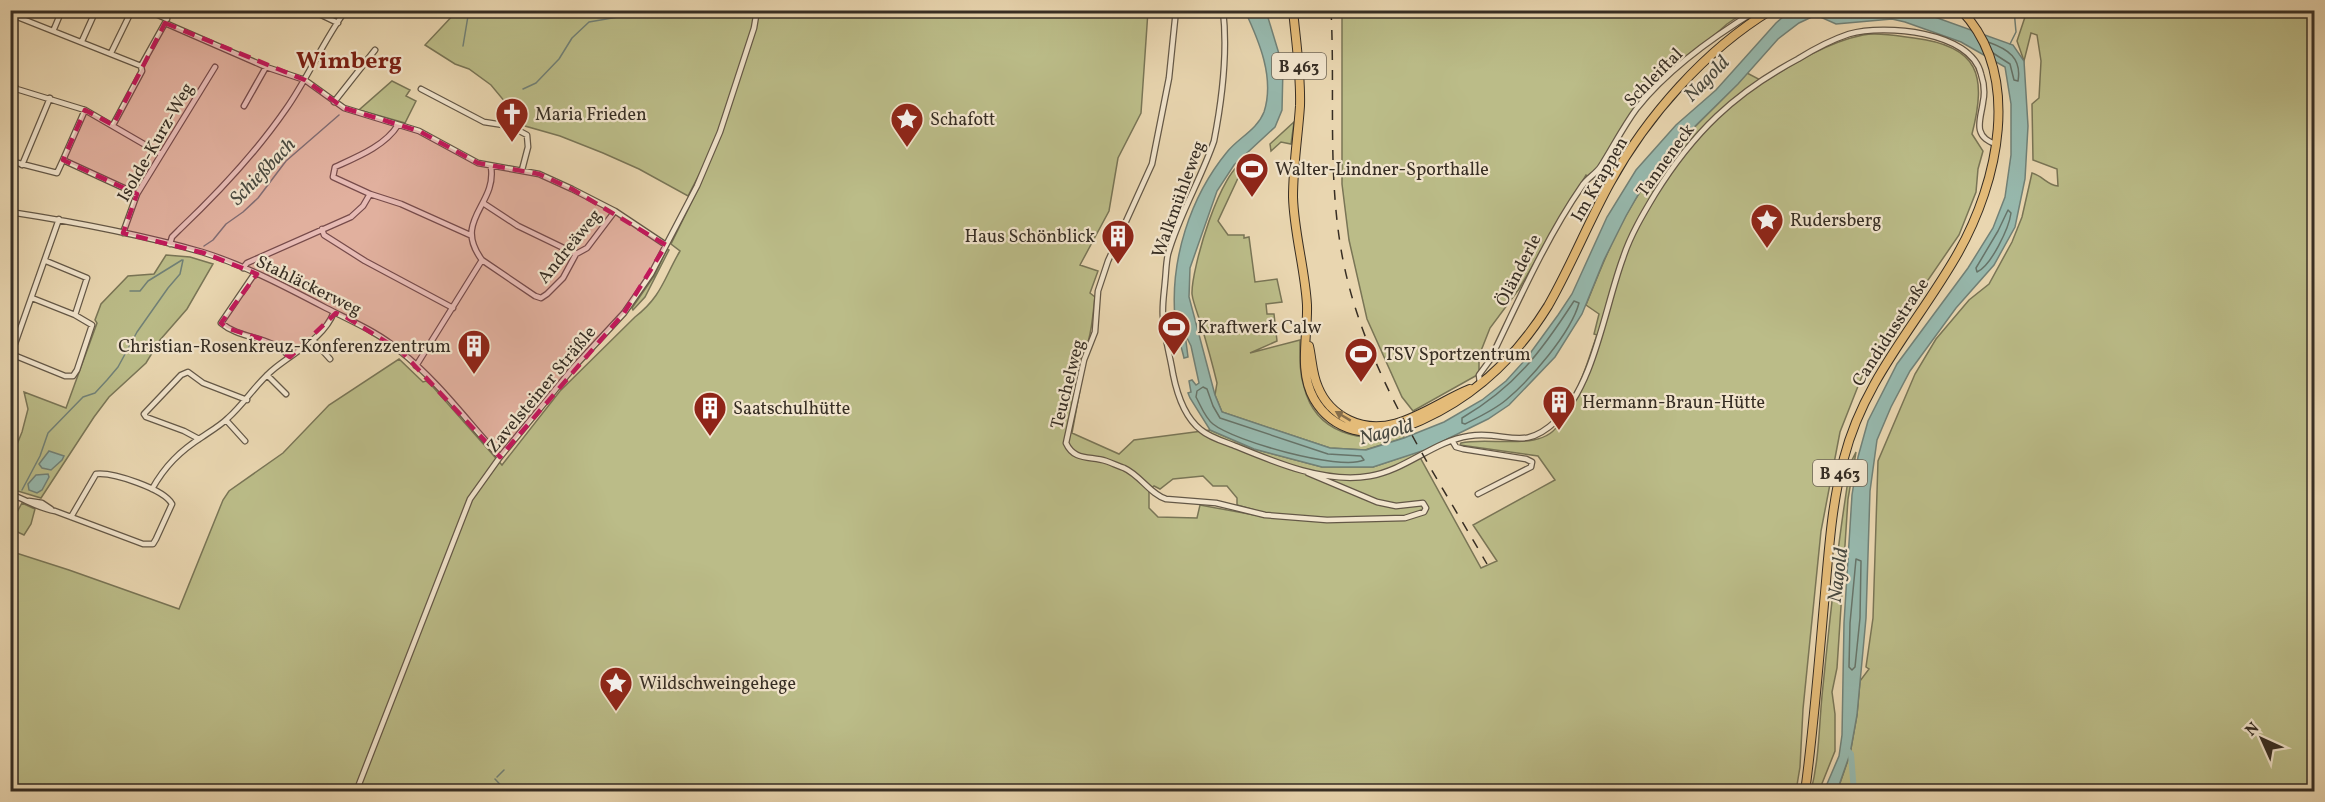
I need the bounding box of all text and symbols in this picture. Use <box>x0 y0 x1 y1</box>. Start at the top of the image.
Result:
street label: Schleiftal <box>1619 43 1689 113</box>
district label: Wimberg <box>296 45 402 79</box>
water label: Nagold <box>1678 50 1737 109</box>
road number: B 463 <box>1272 53 1326 79</box>
street label: Isolde-Kurz-Weg <box>112 78 201 207</box>
church icon: Maria Frieden <box>494 96 530 143</box>
place icon: Schafott <box>889 101 925 148</box>
place label: Maria Frieden <box>535 103 647 128</box>
place label: Schafott <box>930 108 995 133</box>
street label: Tanneneck <box>1631 119 1701 203</box>
water label: Schießbach <box>224 132 303 213</box>
street label: Im Krappen <box>1566 132 1635 227</box>
street label: Walkmühleweg <box>1147 137 1212 262</box>
sports icon: Walter-Lindner-Sporthalle <box>1234 151 1270 198</box>
place label: Walter-Lindner-Sporthalle <box>1275 158 1489 183</box>
place icon: Rudersberg <box>1749 202 1785 249</box>
street label: Andreäweg <box>532 204 608 290</box>
place label: Rudersberg <box>1790 209 1882 234</box>
building icon: Haus Schönblick <box>1100 218 1136 265</box>
place label: Haus Schönblick <box>965 225 1095 250</box>
street label: Öländerle <box>1490 230 1548 311</box>
street label: Stahläckerweg <box>251 250 365 323</box>
street label: Candidusstraße <box>1847 274 1936 392</box>
sports icon: Kraftwerk Calw <box>1156 309 1192 356</box>
place label: Kraftwerk Calw <box>1197 316 1321 341</box>
street label: Zavelsteiner Sträßle <box>482 321 603 459</box>
building icon: Christian-Rosenkreuz-Konferenzzentrum <box>456 328 492 375</box>
place label: Christian-Rosenkreuz-Konferenzzentrum <box>118 335 451 360</box>
sports icon: TSV Sportzentrum <box>1343 336 1379 383</box>
street label: Teuchelweg <box>1045 337 1092 432</box>
place label: TSV Sportzentrum <box>1384 343 1531 368</box>
building icon: Hermann-Braun-Hütte <box>1541 384 1577 431</box>
building icon: Saatschulhütte <box>692 390 728 437</box>
place label: Hermann-Braun-Hütte <box>1582 391 1765 416</box>
place label: Saatschulhütte <box>733 397 850 422</box>
one-way arrow <box>1335 410 1351 421</box>
water label: Nagold <box>1356 413 1417 453</box>
road number: B 463 <box>1813 460 1867 486</box>
water label: Nagold <box>1822 546 1856 604</box>
place icon: Wildschweingehege <box>598 665 634 712</box>
place label: Wildschweingehege <box>639 672 796 697</box>
north arrow <box>2232 709 2292 769</box>
text: N <box>2241 718 2265 742</box>

